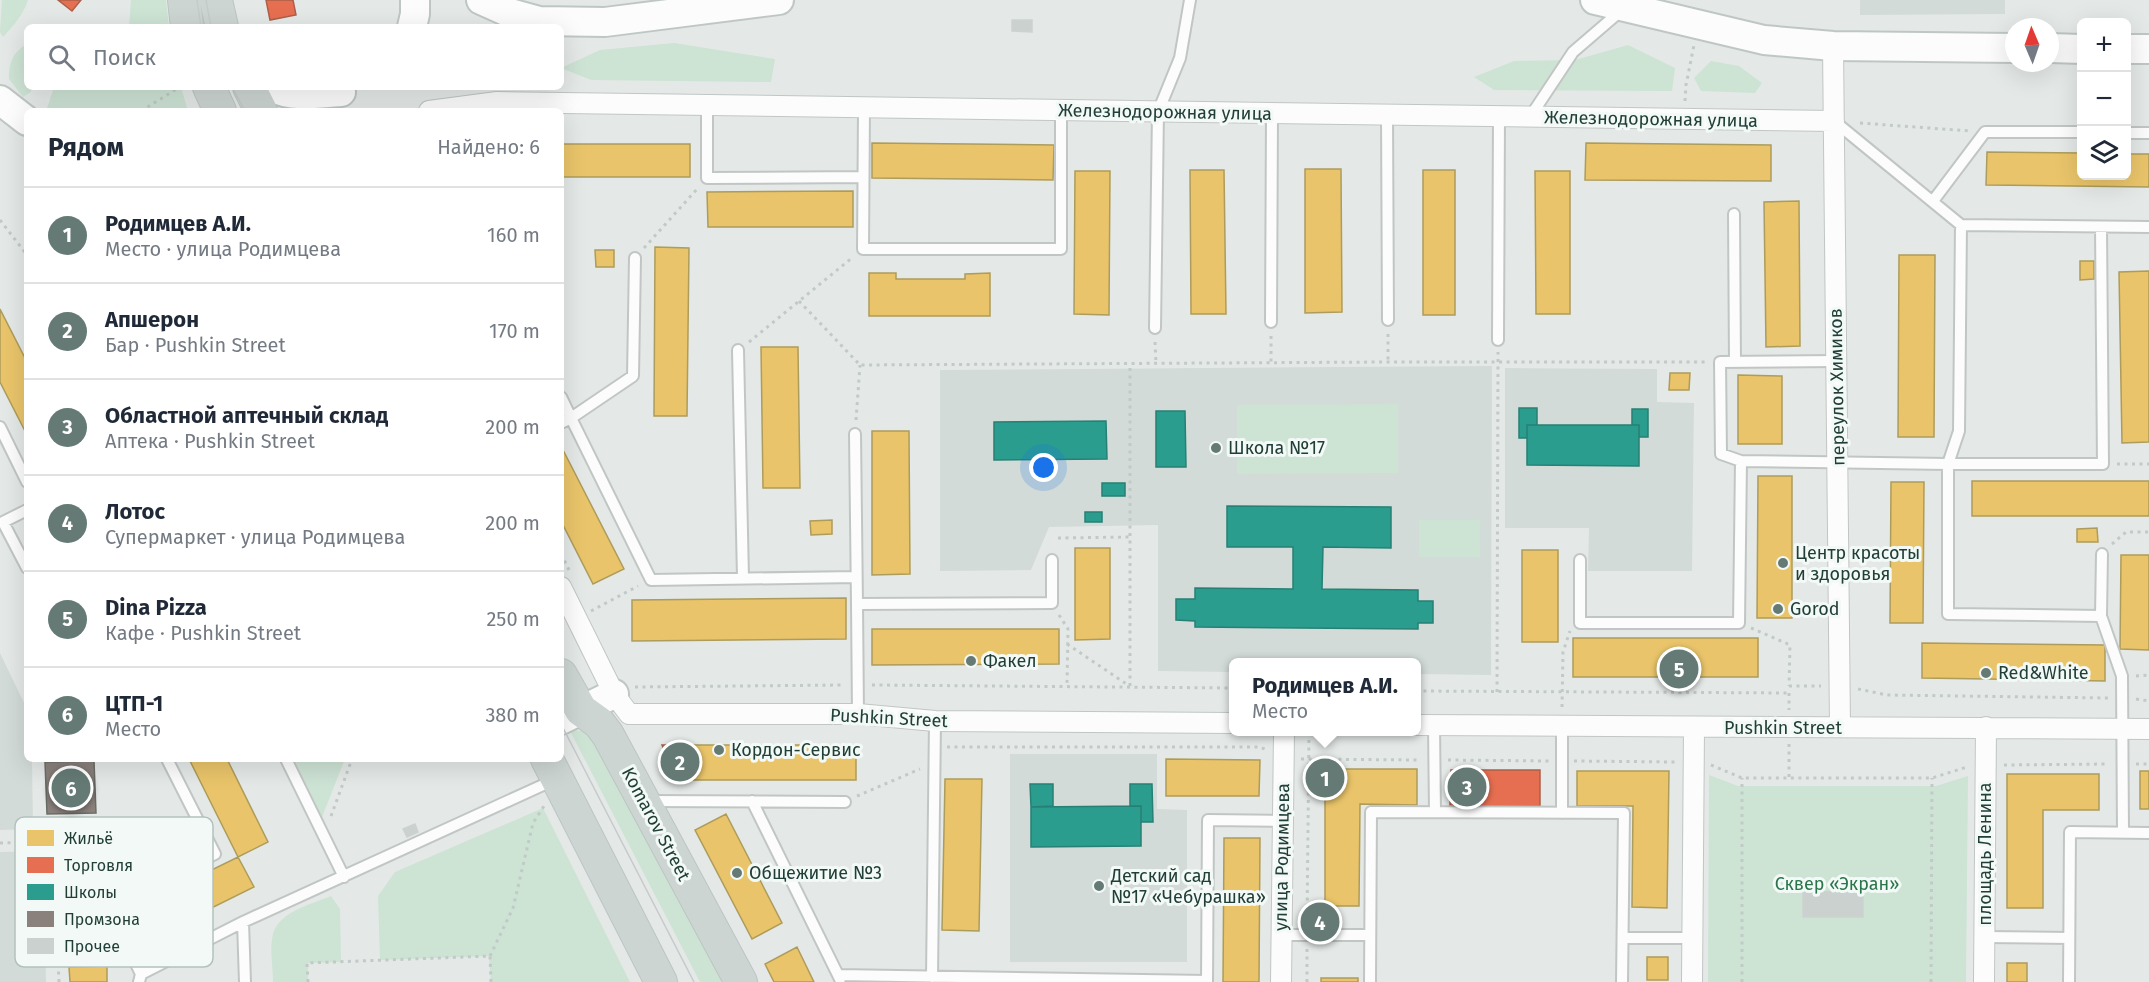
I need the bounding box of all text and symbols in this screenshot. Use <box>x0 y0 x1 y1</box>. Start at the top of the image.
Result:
north arrow <box>2005 18 2059 72</box>
map controls <box>2077 18 2131 180</box>
button: + <box>2077 18 2131 72</box>
search box <box>24 24 564 90</box>
icon: search <box>45 41 78 74</box>
text: Поиск <box>93 44 156 71</box>
button: − <box>2077 72 2131 126</box>
street label: Железнодорожная улица <box>1058 99 1272 125</box>
street label: Железнодорожная улица <box>1544 106 1758 132</box>
button: layers <box>2077 126 2131 180</box>
text: Рядом <box>48 132 124 163</box>
text: Найдено: 6 <box>437 135 540 159</box>
text: Родимцев А.И. <box>105 210 251 237</box>
text: 1 <box>63 223 72 247</box>
text: 160 m <box>487 223 540 247</box>
text: Место · улица Родимцева <box>105 237 341 261</box>
text: Апшерон <box>105 306 199 333</box>
street label: переулок Химиков <box>1825 308 1849 466</box>
text: 2 <box>62 319 73 343</box>
text: 170 m <box>489 319 540 343</box>
text: Бар · Pushkin Street <box>105 333 286 357</box>
text: Областной аптечный склад <box>105 402 388 429</box>
text: 3 <box>62 415 73 439</box>
text: 200 m <box>485 415 540 439</box>
text: Аптека · Pushkin Street <box>105 429 315 453</box>
place label: Школа №17 <box>1228 437 1325 459</box>
marker: Школа №17 <box>1209 441 1223 455</box>
your location <box>1029 453 1058 482</box>
text: Лотос <box>105 498 165 525</box>
text: 4 <box>62 511 73 535</box>
text: 200 m <box>485 511 540 535</box>
text: Супермаркет · улица Родимцева <box>105 525 405 549</box>
place label: Центр красоты и здоровья <box>1795 542 1920 585</box>
marker: Центр красоты и здоровья <box>1776 556 1790 570</box>
text: Dina Pizza <box>105 594 207 621</box>
place label: Gorod <box>1790 598 1840 620</box>
marker: Gorod <box>1771 602 1785 616</box>
text: 5 <box>62 607 73 631</box>
text: 250 m <box>486 607 540 631</box>
text: Кафе · Pushkin Street <box>105 621 301 645</box>
pin: 5 <box>1660 646 1698 692</box>
place label: Факел <box>983 650 1037 672</box>
marker: Факел <box>964 654 978 668</box>
popup <box>1229 658 1421 736</box>
place label: Red&White <box>1998 662 2089 684</box>
marker: Red&White <box>1979 666 1993 680</box>
text: Родимцев А.И. <box>1252 672 1398 699</box>
text: ЦТП-1 <box>105 690 163 717</box>
text: Место <box>1252 699 1308 723</box>
text: 6 <box>62 703 73 727</box>
text: 380 m <box>485 703 540 727</box>
street label: Pushkin Street <box>830 704 949 732</box>
text: Место <box>105 717 161 741</box>
street label: Pushkin Street <box>1724 717 1842 739</box>
place label: Кордон-Сервис <box>731 739 861 761</box>
pin: 2 <box>660 740 700 784</box>
marker: Кордон-Сервис <box>712 743 726 757</box>
pin: 1 <box>1306 756 1344 800</box>
street label: Komarov Street <box>617 763 695 885</box>
pin: 3 <box>1448 764 1486 810</box>
pin: 6 <box>52 766 90 810</box>
street label: площадь Ленина <box>1974 782 1996 926</box>
street label: улица Родимцева <box>1270 783 1294 931</box>
legend <box>15 817 213 967</box>
text: Жильё <box>64 829 113 848</box>
text: Торговля <box>64 856 133 875</box>
place label: Общежитие №3 <box>749 862 882 884</box>
place label: Детский сад №17 «Чебурашка» <box>1110 865 1266 908</box>
marker: Общежитие №3 <box>730 866 744 880</box>
park label: Сквер «Экран» <box>1775 873 1899 895</box>
marker: Детский сад №17 «Чебурашка» <box>1092 879 1106 893</box>
text: Школы <box>64 883 117 902</box>
pin: 4 <box>1300 900 1340 944</box>
text: Промзона <box>64 910 140 929</box>
text: Прочее <box>64 937 120 956</box>

